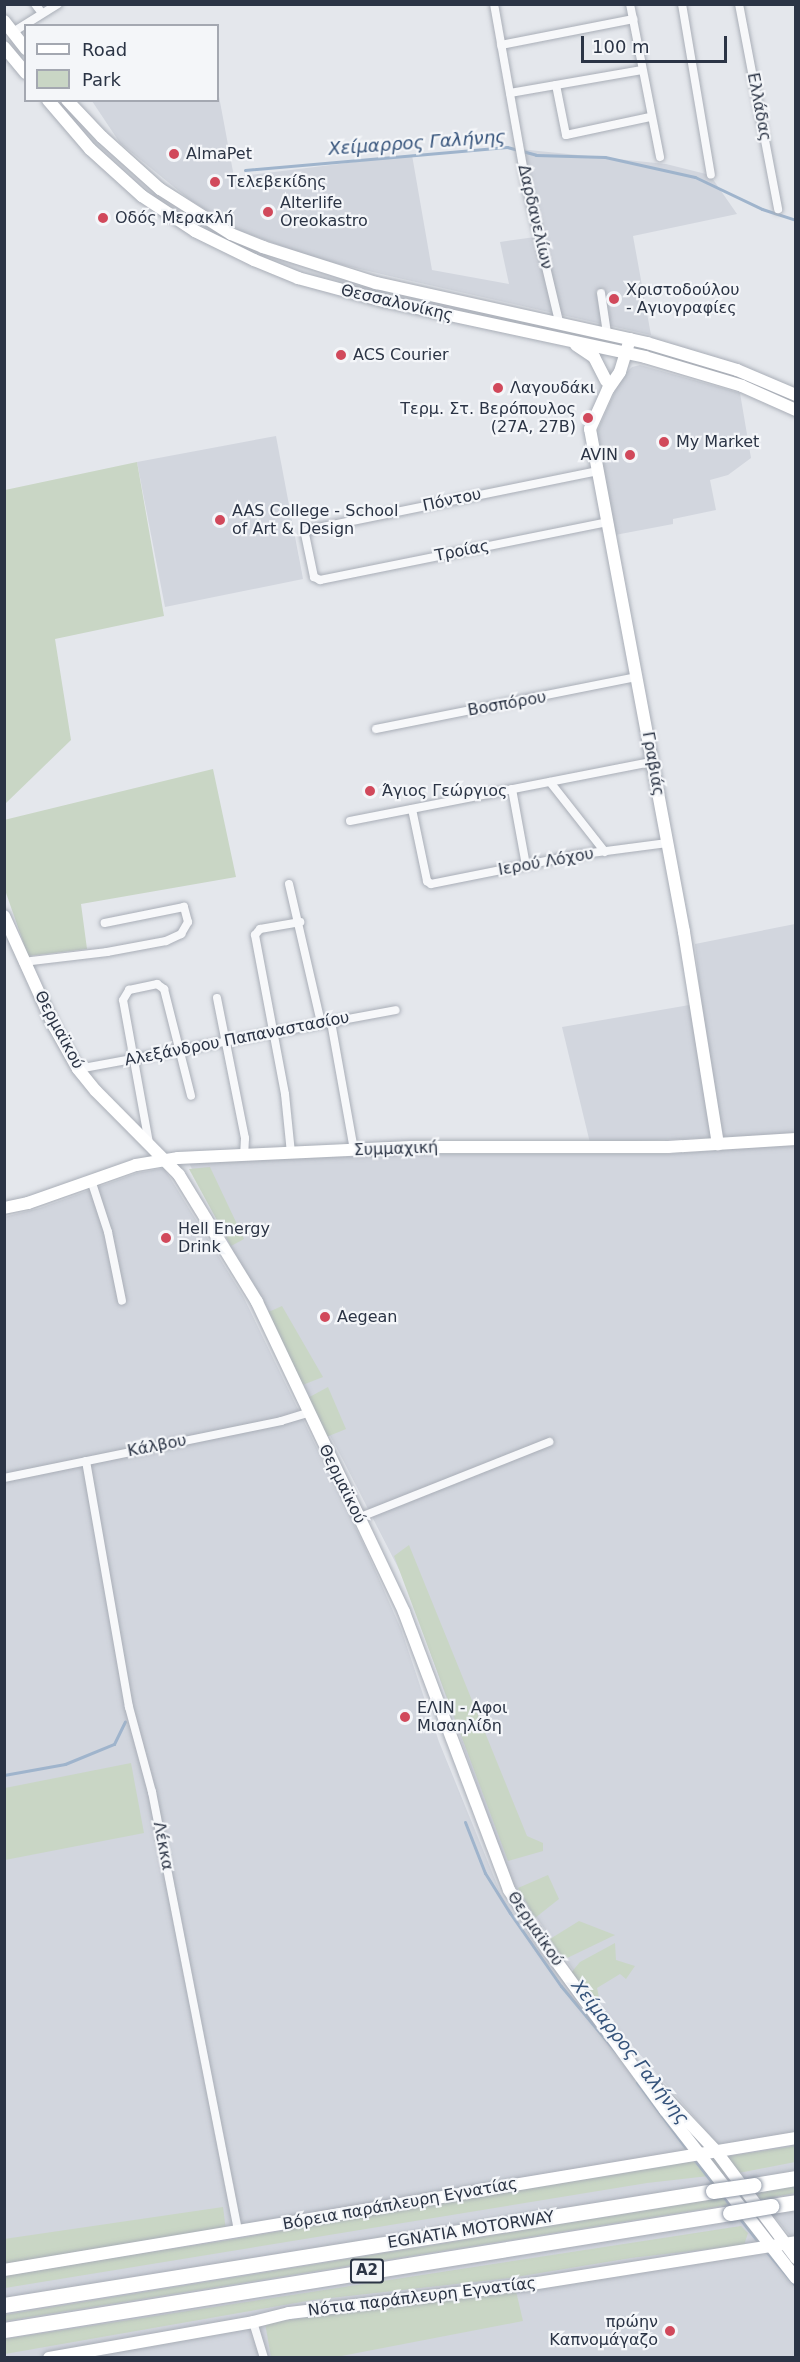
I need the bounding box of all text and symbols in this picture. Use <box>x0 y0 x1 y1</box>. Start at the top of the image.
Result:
legend <box>24 24 219 102</box>
scale bar <box>584 24 730 62</box>
text: 100 m <box>592 36 650 57</box>
text: Road <box>82 39 127 60</box>
text: Park <box>82 69 121 90</box>
street label: Ελλάδας <box>743 71 775 143</box>
water label: Χείμαρρος Γαλήνης <box>328 126 506 160</box>
place label: AlmaPet <box>186 144 252 164</box>
marker: AlmaPet <box>167 147 181 161</box>
street label: Δαρδανελίων <box>514 163 556 271</box>
place label: Τελεβεκίδης <box>227 172 327 192</box>
marker: Τελεβεκίδης <box>208 175 222 189</box>
place label: Alterlife Oreokastro <box>280 193 368 231</box>
marker: Alterlife Oreokastro <box>261 205 275 219</box>
place label: Οδός Μερακλή <box>115 208 234 228</box>
marker: Οδός Μερακλή <box>96 211 110 225</box>
place label: Χριστοδούλου - Αγιογραφίες <box>626 280 739 318</box>
street label: Θεσσαλονίκης <box>339 281 455 325</box>
marker: Χριστοδούλου - Αγιογραφίες <box>607 292 621 306</box>
place label: ACS Courier <box>353 345 449 365</box>
marker: ACS Courier <box>334 348 348 362</box>
place label: Λαγουδάκι <box>510 378 595 398</box>
marker: Λαγουδάκι <box>491 381 505 395</box>
place label: Τερμ. Στ. Βερόπουλος (27Α, 27Β) <box>400 399 576 437</box>
marker: Τερμ. Στ. Βερόπουλος (27Α, 27Β) <box>581 411 595 425</box>
place label: My Market <box>676 432 759 452</box>
marker: My Market <box>657 435 671 449</box>
place label: AVIN <box>580 445 618 465</box>
marker: AVIN <box>623 448 637 462</box>
street label: Πόντου <box>421 484 483 516</box>
place label: AAS College - School of Art & Design <box>232 501 398 539</box>
marker: AAS College - School of Art & Design <box>213 513 227 527</box>
street label: Τροίας <box>433 536 491 566</box>
street label: Βοσπόρου <box>466 688 548 720</box>
street label: Γραβιάς <box>638 730 668 798</box>
place label: Άγιος Γεώργιος <box>382 781 507 801</box>
marker: Άγιος Γεώργιος <box>363 784 377 798</box>
street label: Ιερού Λόχου <box>497 844 595 880</box>
street label: Θερμαϊκού <box>30 988 88 1072</box>
street label: Αλεξάνδρου Παπαναστασίου <box>123 1008 351 1070</box>
street label: Συμμαχική <box>353 1138 439 1160</box>
place label: Hell Energy Drink <box>178 1219 270 1257</box>
marker: Hell Energy Drink <box>159 1231 173 1245</box>
place label: Aegean <box>337 1307 397 1327</box>
marker: Aegean <box>318 1310 332 1324</box>
street label: Κάλβου <box>126 1431 188 1461</box>
street label: Θερμαϊκού <box>315 1441 369 1527</box>
place label: ΕΛΙΝ - Αφοι Μισαηλίδη <box>417 1698 507 1736</box>
marker: ΕΛΙΝ - Αφοι Μισαηλίδη <box>398 1710 412 1724</box>
street label: Λέκκα <box>149 1820 177 1872</box>
street label: Θερμαϊκού <box>503 1888 567 1970</box>
water label: Χείμαρρος Γαλήνης <box>567 1975 693 2129</box>
street label: Βόρεια παράπλευρη Εγνατίας <box>281 2174 519 2234</box>
street label: EGNATIA MOTORWAY <box>386 2207 556 2253</box>
road number: Α2 <box>349 2259 385 2283</box>
street label: Νότια παράπλευρη Εγνατίας <box>307 2273 537 2321</box>
place label: πρώην Καπνομάγαζο <box>549 2312 658 2350</box>
marker: πρώην Καπνομάγαζο <box>663 2324 677 2338</box>

